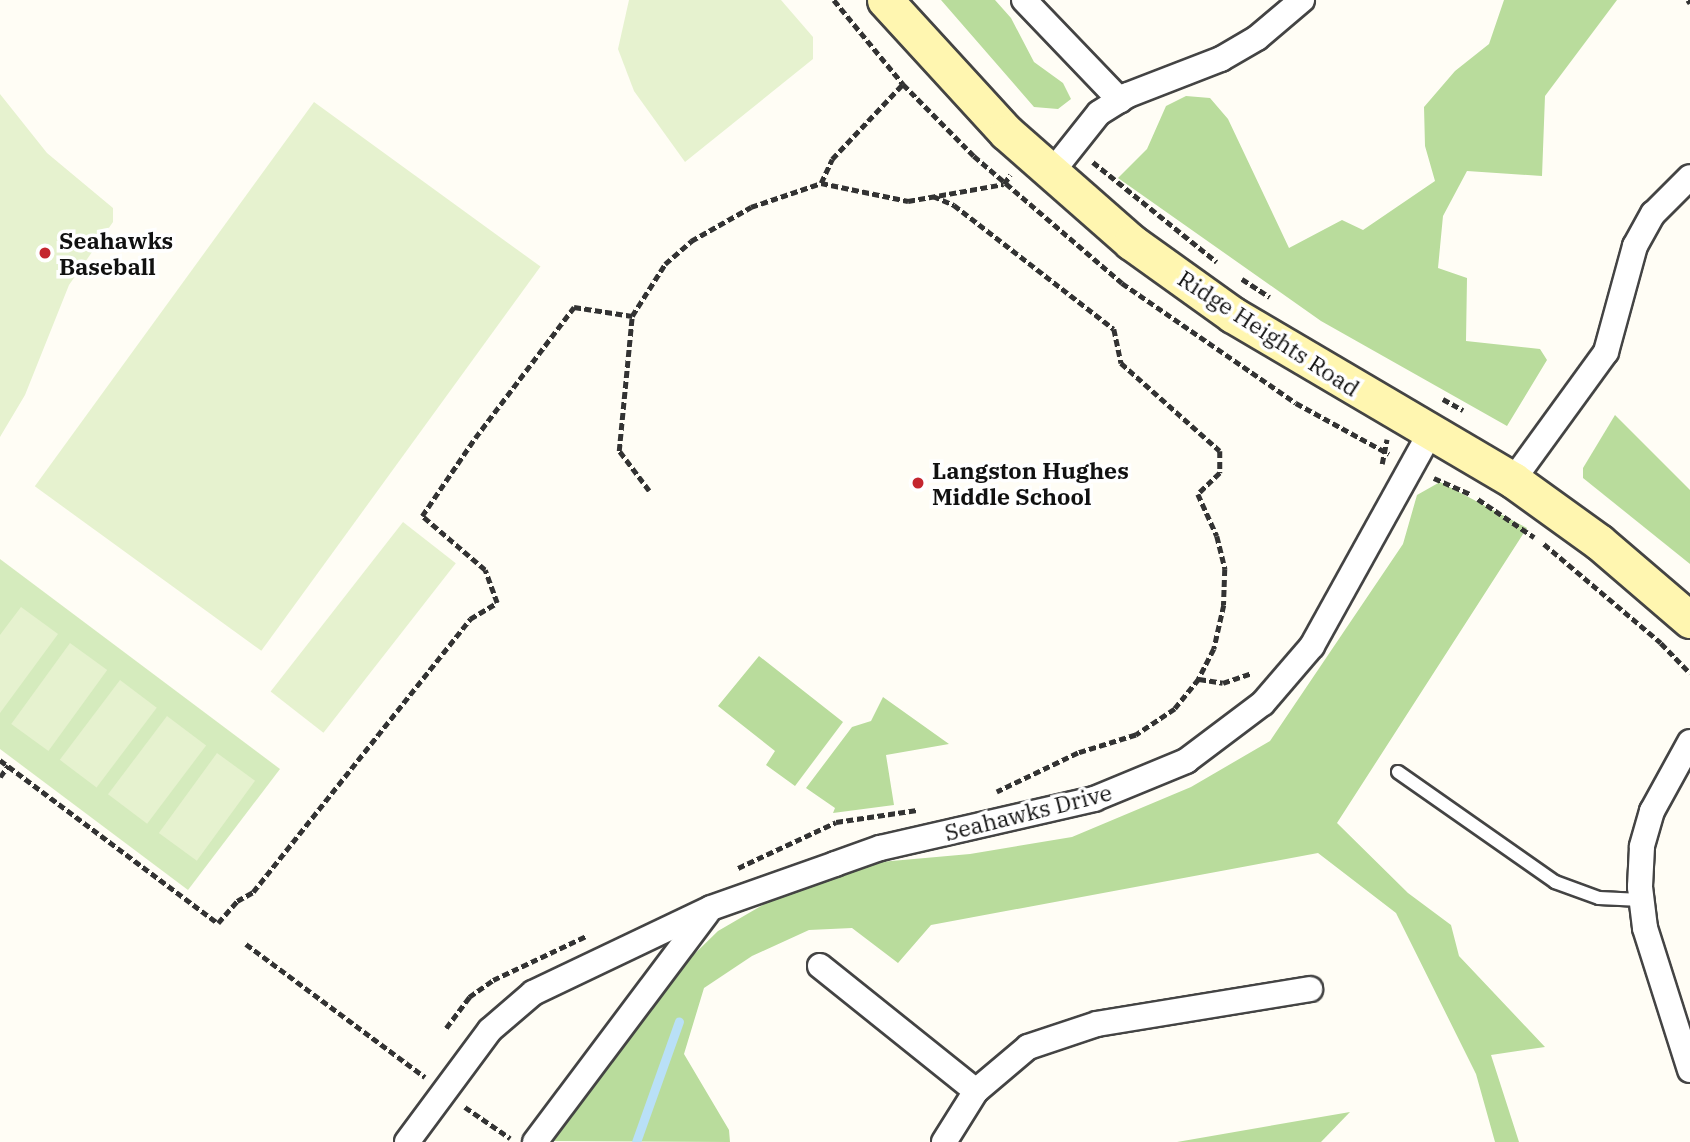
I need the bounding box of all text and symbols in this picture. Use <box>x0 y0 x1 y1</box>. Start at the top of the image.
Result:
place label: Seahawks Baseball <box>59 226 173 280</box>
marker: Seahawks Baseball <box>37 245 53 261</box>
street label: Ridge Heights Road <box>1173 264 1365 402</box>
place label: Langston Hughes Middle School <box>932 456 1129 510</box>
marker: Langston Hughes Middle School <box>910 475 926 491</box>
street label: Seahawks Drive <box>942 778 1114 846</box>

